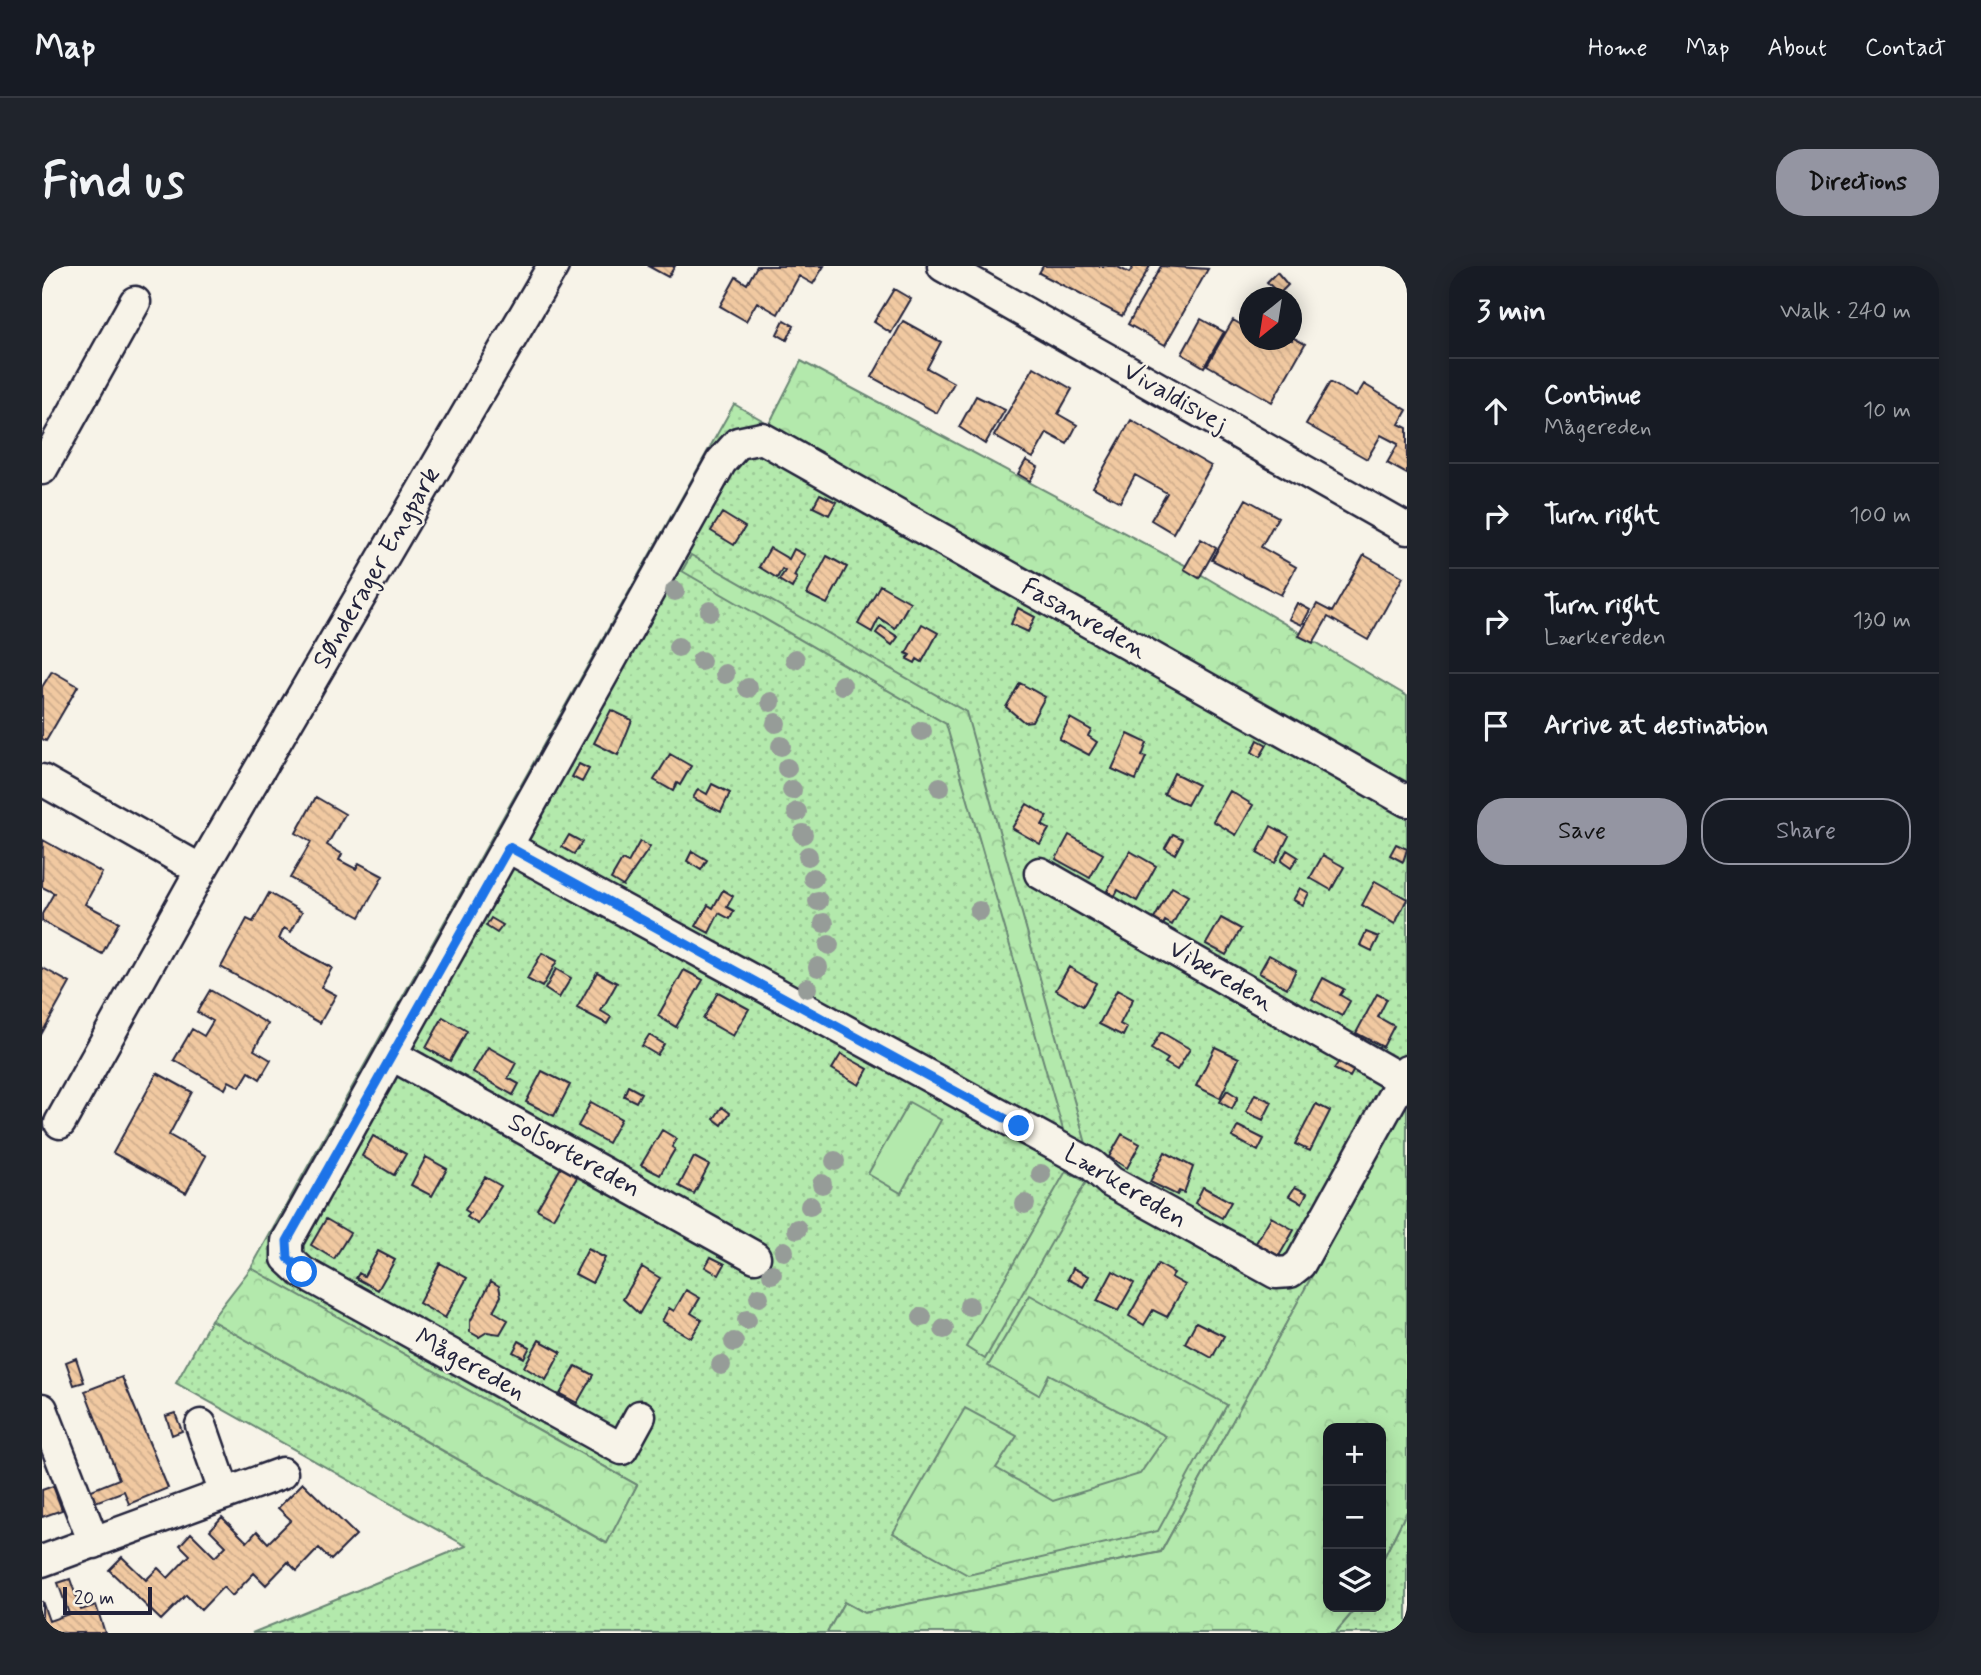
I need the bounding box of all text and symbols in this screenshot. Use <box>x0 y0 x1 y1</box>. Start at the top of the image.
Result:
text: Map <box>35 26 95 70</box>
text: Home <box>1588 33 1648 64</box>
text: Map <box>1686 33 1730 64</box>
text: About <box>1768 33 1827 64</box>
text: Contact <box>1865 33 1946 64</box>
button: Directions <box>1776 149 1939 216</box>
text: Find us <box>42 150 185 215</box>
north arrow <box>1239 287 1302 350</box>
text: 3 min <box>1477 292 1546 331</box>
text: Walk · 240 m <box>1780 297 1911 327</box>
street label: Vivaldisvej <box>1117 354 1233 442</box>
text: Continue <box>1544 379 1641 413</box>
icon: ahead <box>1477 392 1515 430</box>
text: 10 m <box>1863 396 1911 426</box>
text: Mågereden <box>1544 413 1652 443</box>
street label: Sønderager Engpark <box>305 461 449 675</box>
icon: right <box>1477 497 1515 535</box>
text: Turn right <box>1544 499 1660 533</box>
text: 100 m <box>1849 501 1911 531</box>
street label: Fasanreden <box>1015 571 1153 667</box>
text: Turn right <box>1544 589 1660 623</box>
icon: right <box>1477 602 1515 640</box>
text: 130 m <box>1853 606 1911 636</box>
text: Lærkereden <box>1544 623 1666 653</box>
icon: arrive <box>1477 707 1515 745</box>
text: Arrive at destination <box>1544 709 1768 743</box>
button: Save <box>1477 798 1687 865</box>
button: Share <box>1701 798 1911 865</box>
street label: Vibereden <box>1162 932 1280 1020</box>
street label: Solsortereden <box>502 1106 646 1206</box>
route end <box>1003 1110 1034 1141</box>
street label: Lærkereden <box>1057 1137 1193 1237</box>
route start <box>286 1256 317 1287</box>
street label: Mågereden <box>409 1321 531 1409</box>
map controls <box>1323 1423 1386 1612</box>
button: + <box>1323 1423 1386 1486</box>
button: − <box>1323 1486 1386 1549</box>
button: layers <box>1323 1549 1386 1612</box>
scale bar <box>63 1584 152 1616</box>
text: 20 m <box>74 1586 114 1611</box>

